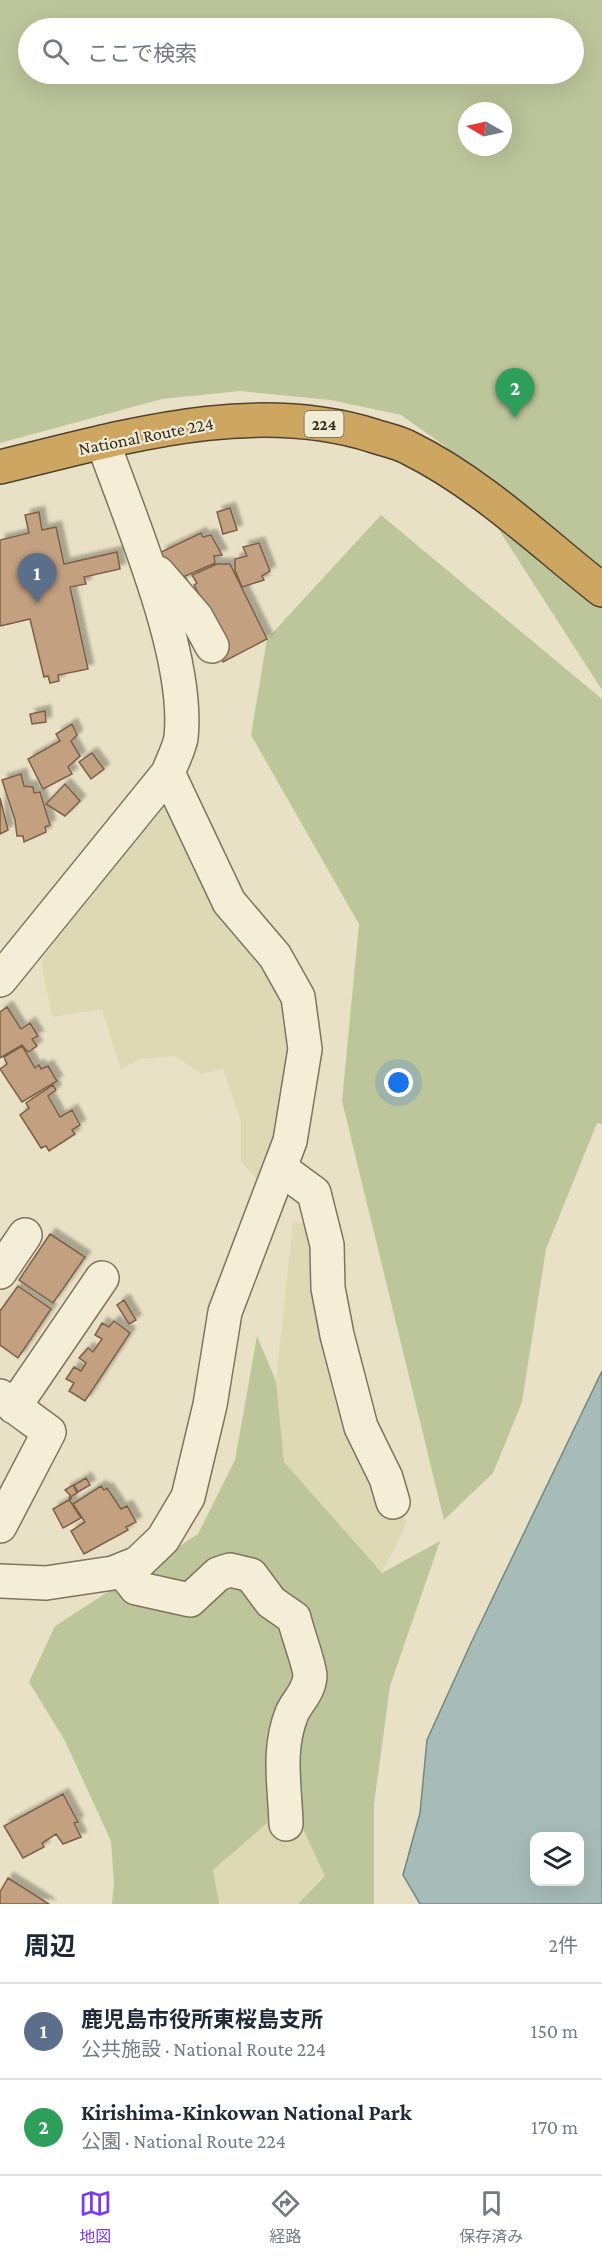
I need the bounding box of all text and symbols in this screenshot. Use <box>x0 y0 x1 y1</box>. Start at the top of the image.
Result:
search box <box>18 18 584 84</box>
icon: search <box>39 35 72 68</box>
text: ここで検索 <box>87 41 197 66</box>
north arrow <box>458 102 512 156</box>
pin: 2 <box>496 368 534 418</box>
road number: 224 <box>304 411 344 437</box>
street label: National Route 224 <box>77 413 215 459</box>
pin: 1 <box>18 554 57 603</box>
your location <box>384 1068 413 1097</box>
map controls <box>530 1832 584 1886</box>
button: layers <box>530 1832 584 1886</box>
text: 周辺 <box>24 1932 76 1961</box>
text: 2件 <box>548 1934 578 1956</box>
text: 鹿児島市役所東桜島支所 <box>81 2007 323 2032</box>
text: 1 <box>40 2020 47 2042</box>
text: 150 m <box>531 2020 578 2042</box>
text: 公共施設 · National Route 224 <box>81 2038 326 2060</box>
text: Kirishima-Kinkowan National Park <box>81 2100 412 2125</box>
text: 2 <box>38 2116 49 2138</box>
text: 170 m <box>531 2116 578 2138</box>
text: 公園 · National Route 224 <box>81 2130 286 2152</box>
tab: 地図 <box>79 2187 112 2247</box>
tab: 経路 <box>269 2187 302 2247</box>
tab: 保存済み <box>459 2187 523 2247</box>

